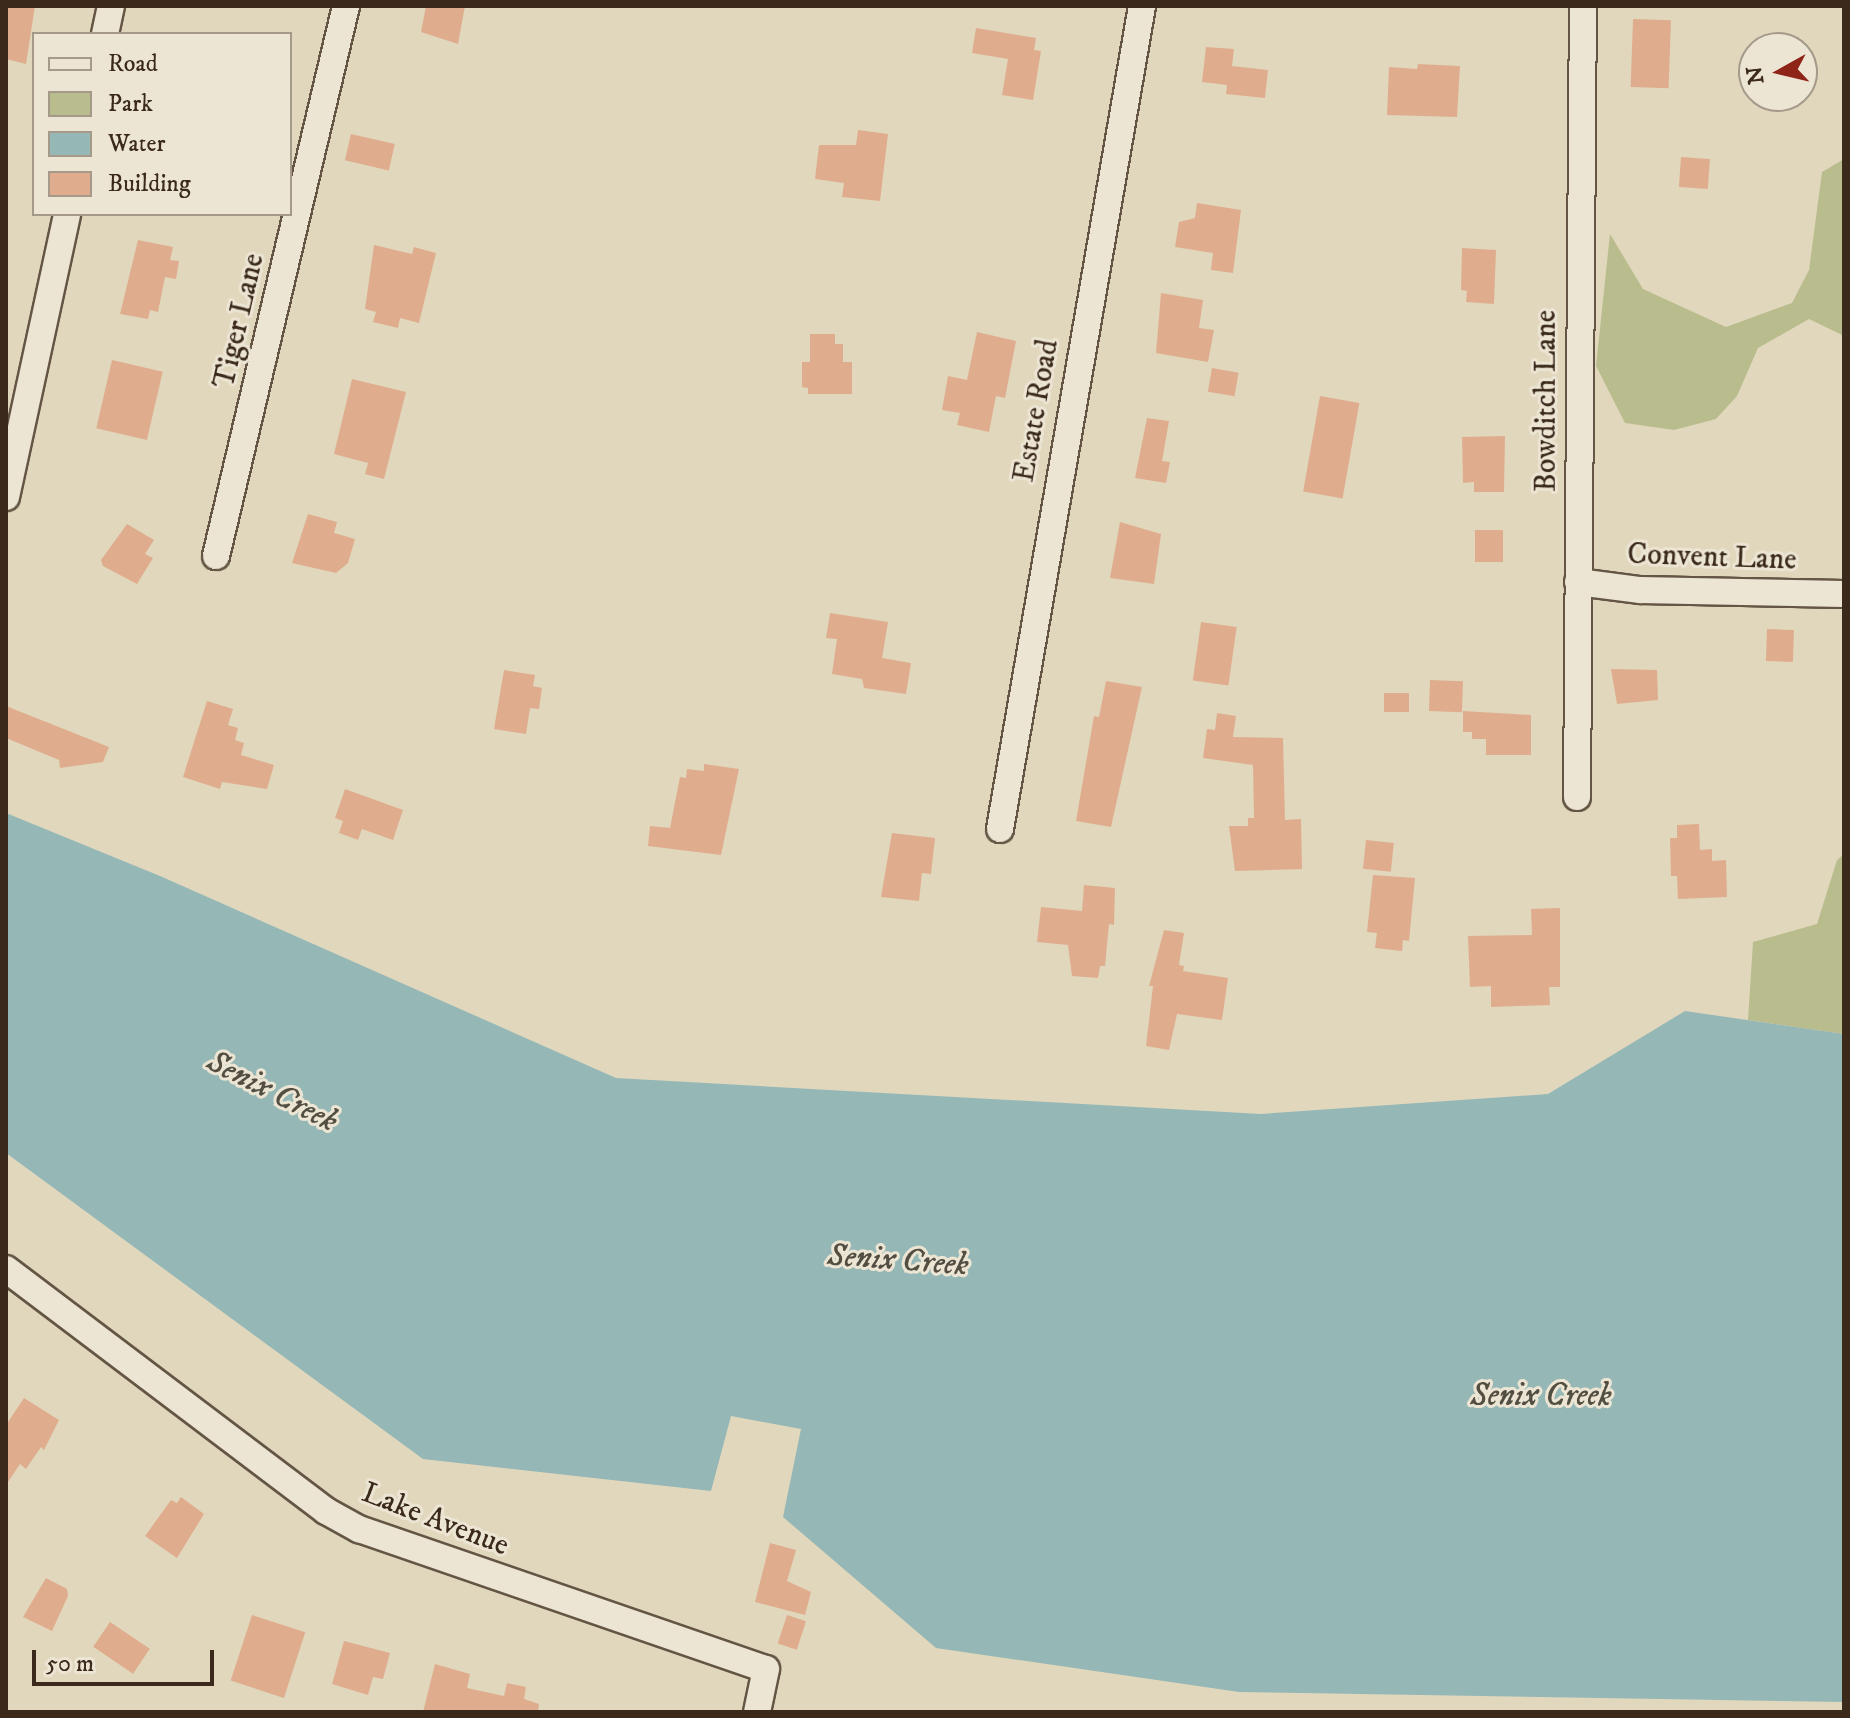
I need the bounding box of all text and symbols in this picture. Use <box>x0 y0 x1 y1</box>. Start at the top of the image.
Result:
legend <box>32 32 292 216</box>
north arrow <box>1738 32 1818 112</box>
text: Road <box>108 49 158 79</box>
text: N <box>1741 64 1770 86</box>
text: Park <box>108 89 153 119</box>
text: Water <box>108 129 165 159</box>
text: Building <box>108 169 191 199</box>
street label: Tiger Lane <box>207 250 273 392</box>
street label: Bowditch Lane <box>1529 310 1565 492</box>
street label: Estate Road <box>1007 337 1067 485</box>
street label: Convent Lane <box>1627 537 1797 579</box>
water label: Senix Creek <box>200 1043 344 1141</box>
water label: Senix Creek <box>826 1237 970 1285</box>
water label: Senix Creek <box>1470 1377 1612 1415</box>
street label: Lake Avenue <box>357 1476 513 1564</box>
scale bar <box>36 1634 218 1684</box>
text: 50 m <box>46 1649 94 1679</box>

